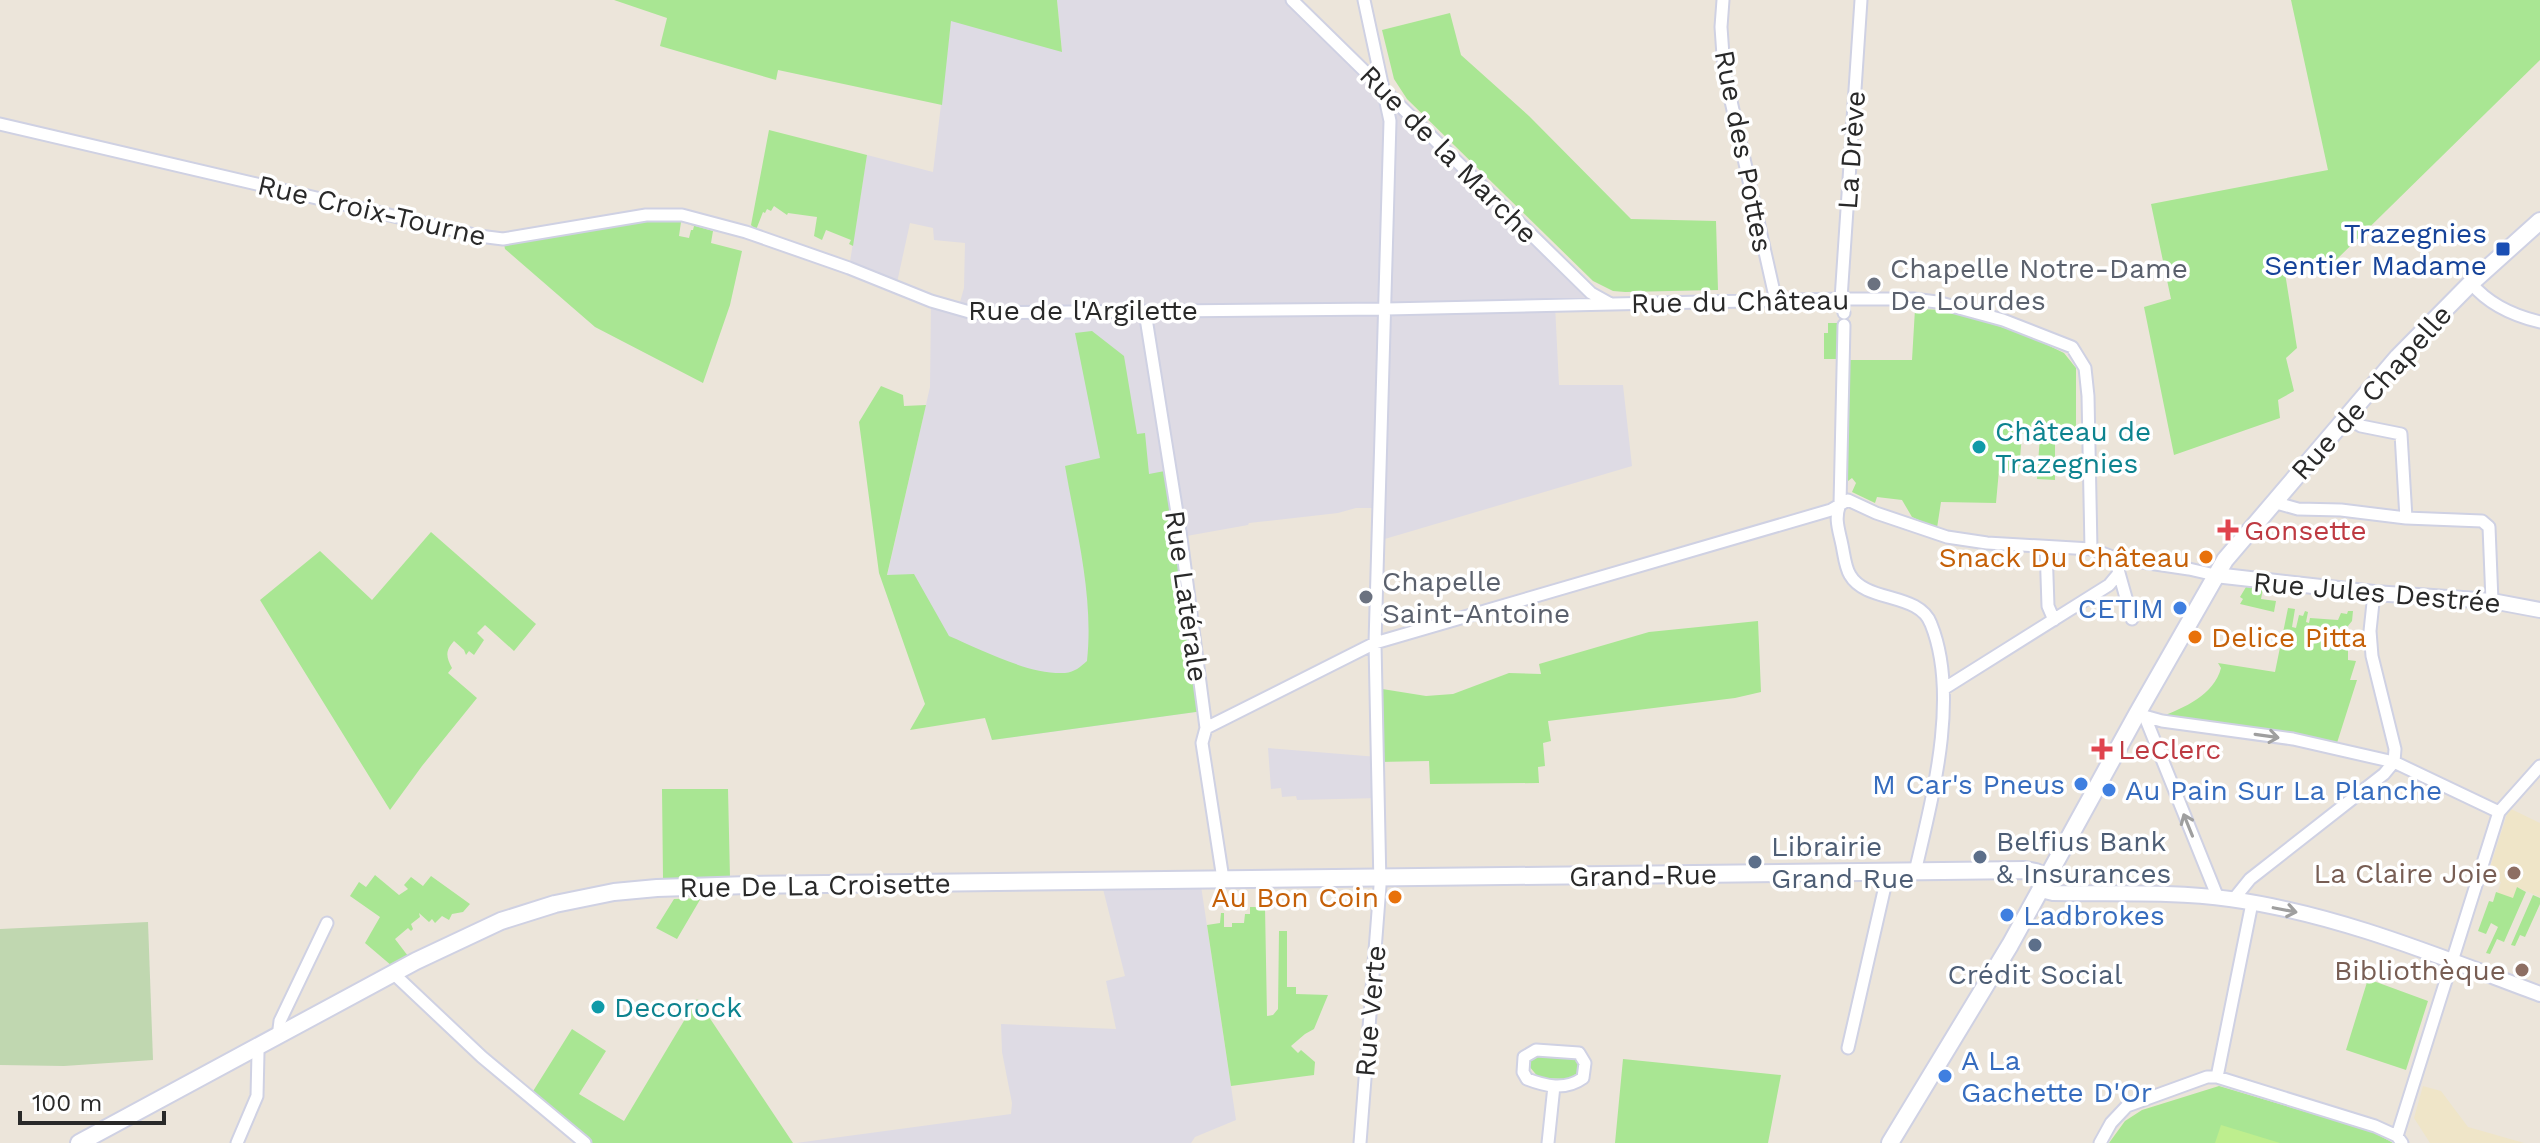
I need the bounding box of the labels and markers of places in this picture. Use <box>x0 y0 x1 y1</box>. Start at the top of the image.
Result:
place label: Trazegnies Sentier Madame <box>2264 217 2487 282</box>
marker: Trazegnies Sentier Madame <box>2494 240 2512 258</box>
place label: Chapelle Notre-Dame De Lourdes <box>1890 252 2188 317</box>
marker: Chapelle Notre-Dame De Lourdes <box>1865 275 1883 293</box>
place label: Château de Trazegnies <box>1995 415 2151 480</box>
marker: Château de Trazegnies <box>1970 438 1988 456</box>
place label: Gonsette <box>2244 514 2367 547</box>
marker: Gonsette <box>2219 521 2237 539</box>
place label: Snack Du Château <box>1939 541 2190 574</box>
marker: Snack Du Château <box>2197 548 2215 566</box>
place label: Chapelle Saint-Antoine <box>1382 565 1570 630</box>
marker: Chapelle Saint-Antoine <box>1357 588 1375 606</box>
place label: CETIM <box>2078 592 2164 625</box>
marker: CETIM <box>2171 599 2189 617</box>
place label: Delice Pitta <box>2211 621 2367 654</box>
marker: Delice Pitta <box>2186 628 2204 646</box>
place label: LeClerc <box>2118 733 2221 766</box>
marker: LeClerc <box>2093 740 2111 758</box>
place label: M Car's Pneus <box>1872 768 2065 801</box>
place label: Au Pain Sur La Planche <box>2125 774 2442 807</box>
marker: M Car's Pneus <box>2072 775 2090 793</box>
marker: Au Pain Sur La Planche <box>2100 781 2118 799</box>
place label: Belfius Bank & Insurances <box>1996 825 2171 890</box>
place label: Librairie Grand Rue <box>1771 830 1914 895</box>
marker: Belfius Bank & Insurances <box>1971 848 1989 866</box>
marker: Librairie Grand Rue <box>1746 853 1764 871</box>
place label: La Claire Joie <box>2313 857 2498 890</box>
marker: La Claire Joie <box>2505 864 2523 882</box>
place label: Au Bon Coin <box>1211 881 1379 914</box>
marker: Au Bon Coin <box>1386 888 1404 906</box>
place label: Ladbrokes <box>2023 899 2165 932</box>
marker: Ladbrokes <box>1998 906 2016 924</box>
marker: Crédit Social <box>2026 936 2044 954</box>
place label: Bibliothèque <box>2334 954 2506 987</box>
place label: Crédit Social <box>1948 958 2123 991</box>
marker: Bibliothèque <box>2513 961 2531 979</box>
place label: Decorock <box>614 991 742 1024</box>
marker: Decorock <box>589 998 607 1016</box>
place label: A La Gachette D'Or <box>1961 1044 2152 1109</box>
marker: A La Gachette D'Or <box>1936 1067 1954 1085</box>

